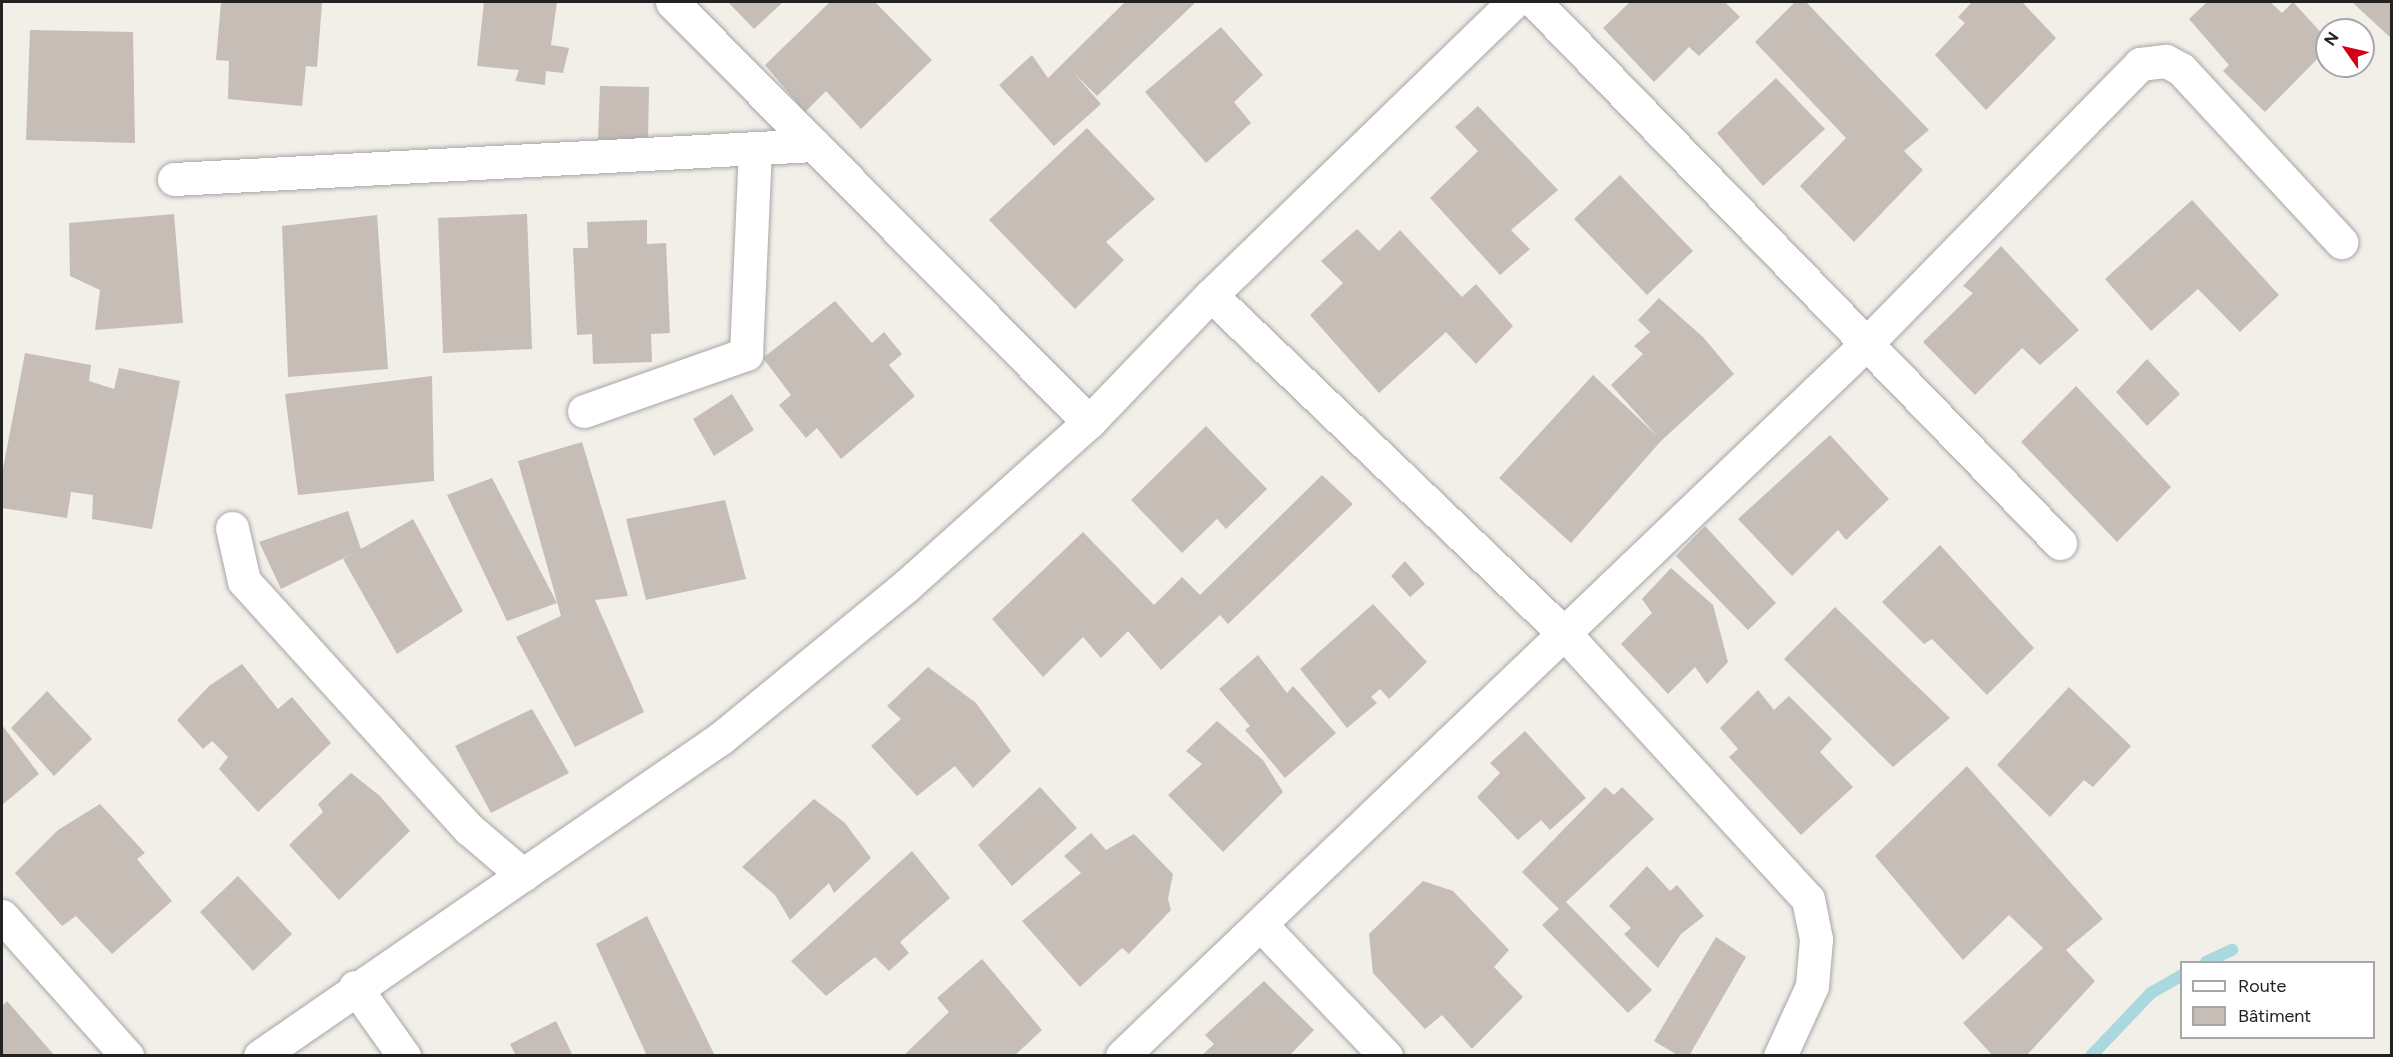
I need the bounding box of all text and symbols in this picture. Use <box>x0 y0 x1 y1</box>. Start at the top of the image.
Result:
north arrow <box>2315 18 2375 78</box>
text: N <box>2320 28 2343 49</box>
legend <box>2180 961 2375 1039</box>
text: Route <box>2238 975 2286 997</box>
text: Bâtiment <box>2238 1005 2311 1027</box>

